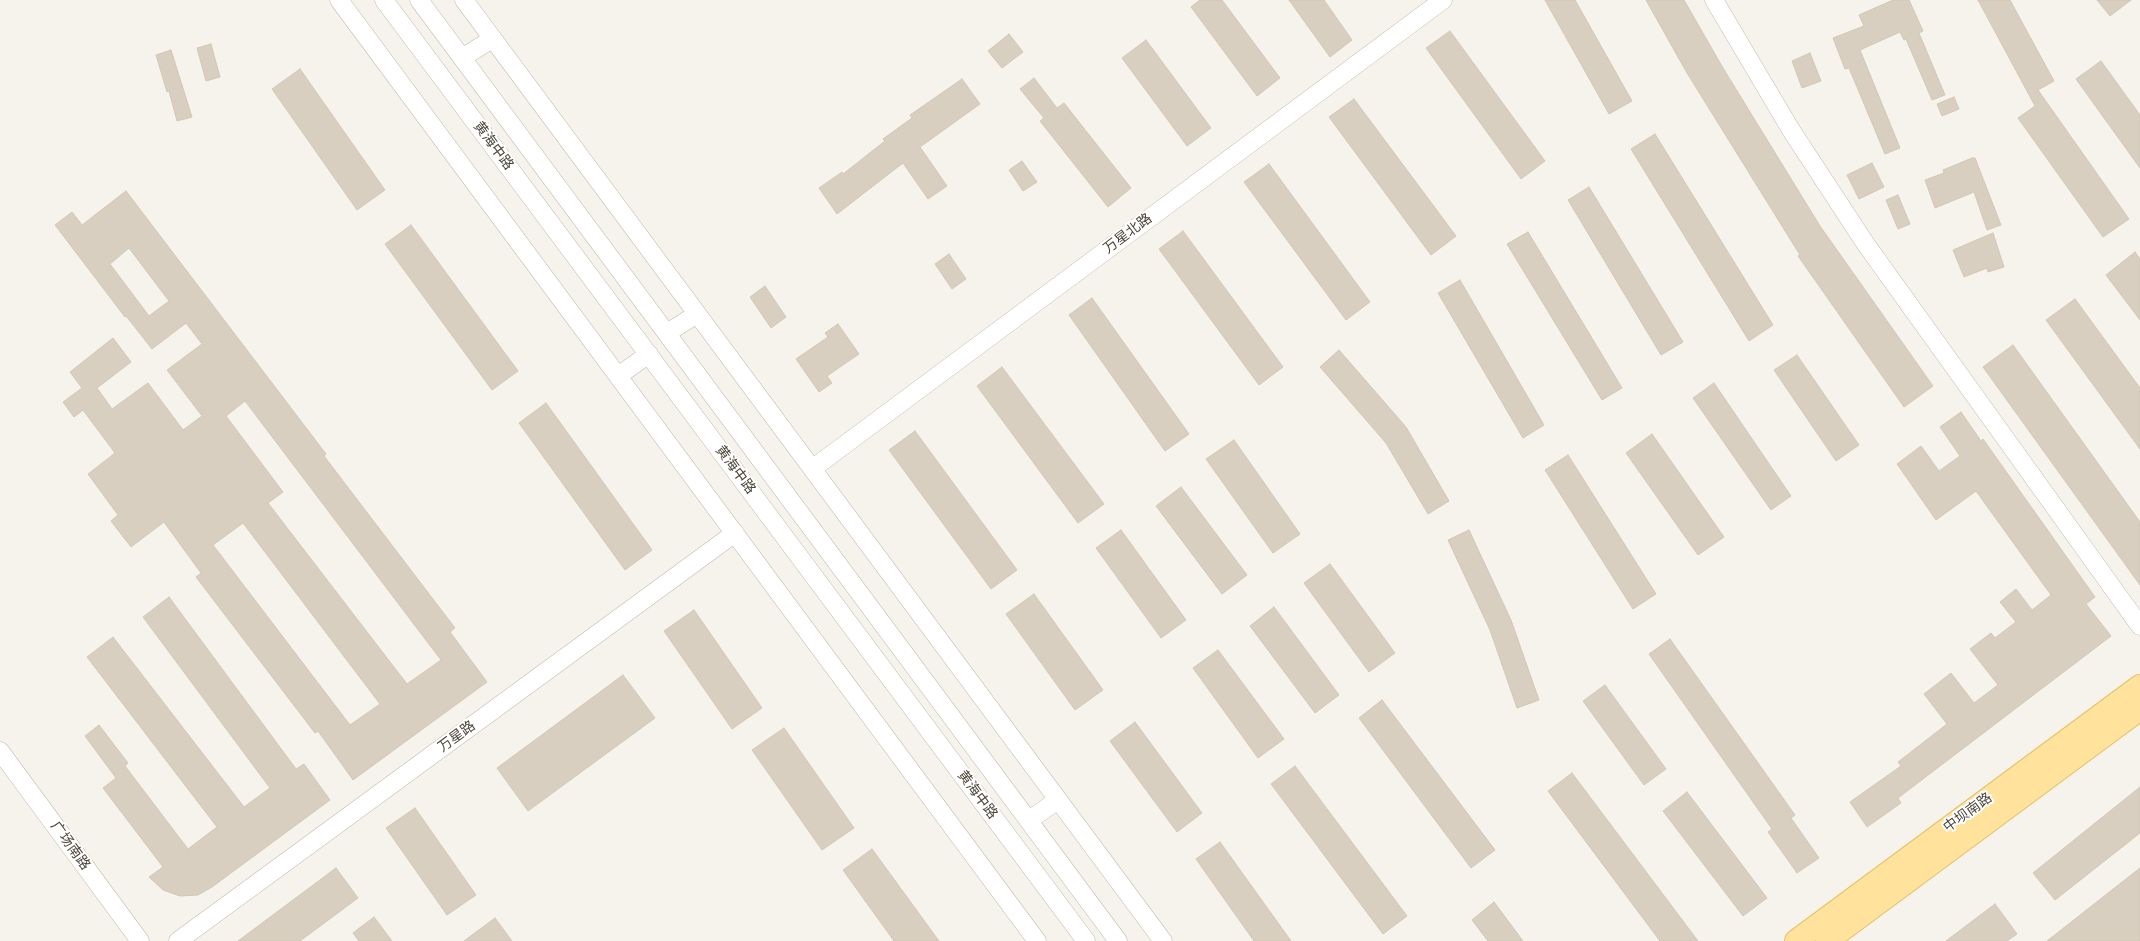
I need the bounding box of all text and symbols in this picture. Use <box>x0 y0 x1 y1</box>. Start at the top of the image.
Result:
street label: 黄海中路 <box>469 119 517 173</box>
street label: 万星北路 <box>1101 210 1155 258</box>
street label: 黄海中路 <box>711 443 759 497</box>
street label: 万星路 <box>435 718 479 756</box>
street label: 黄海中路 <box>953 768 1001 822</box>
street label: 中坝南路 <box>1940 790 1996 836</box>
street label: 广场南路 <box>47 818 93 874</box>

